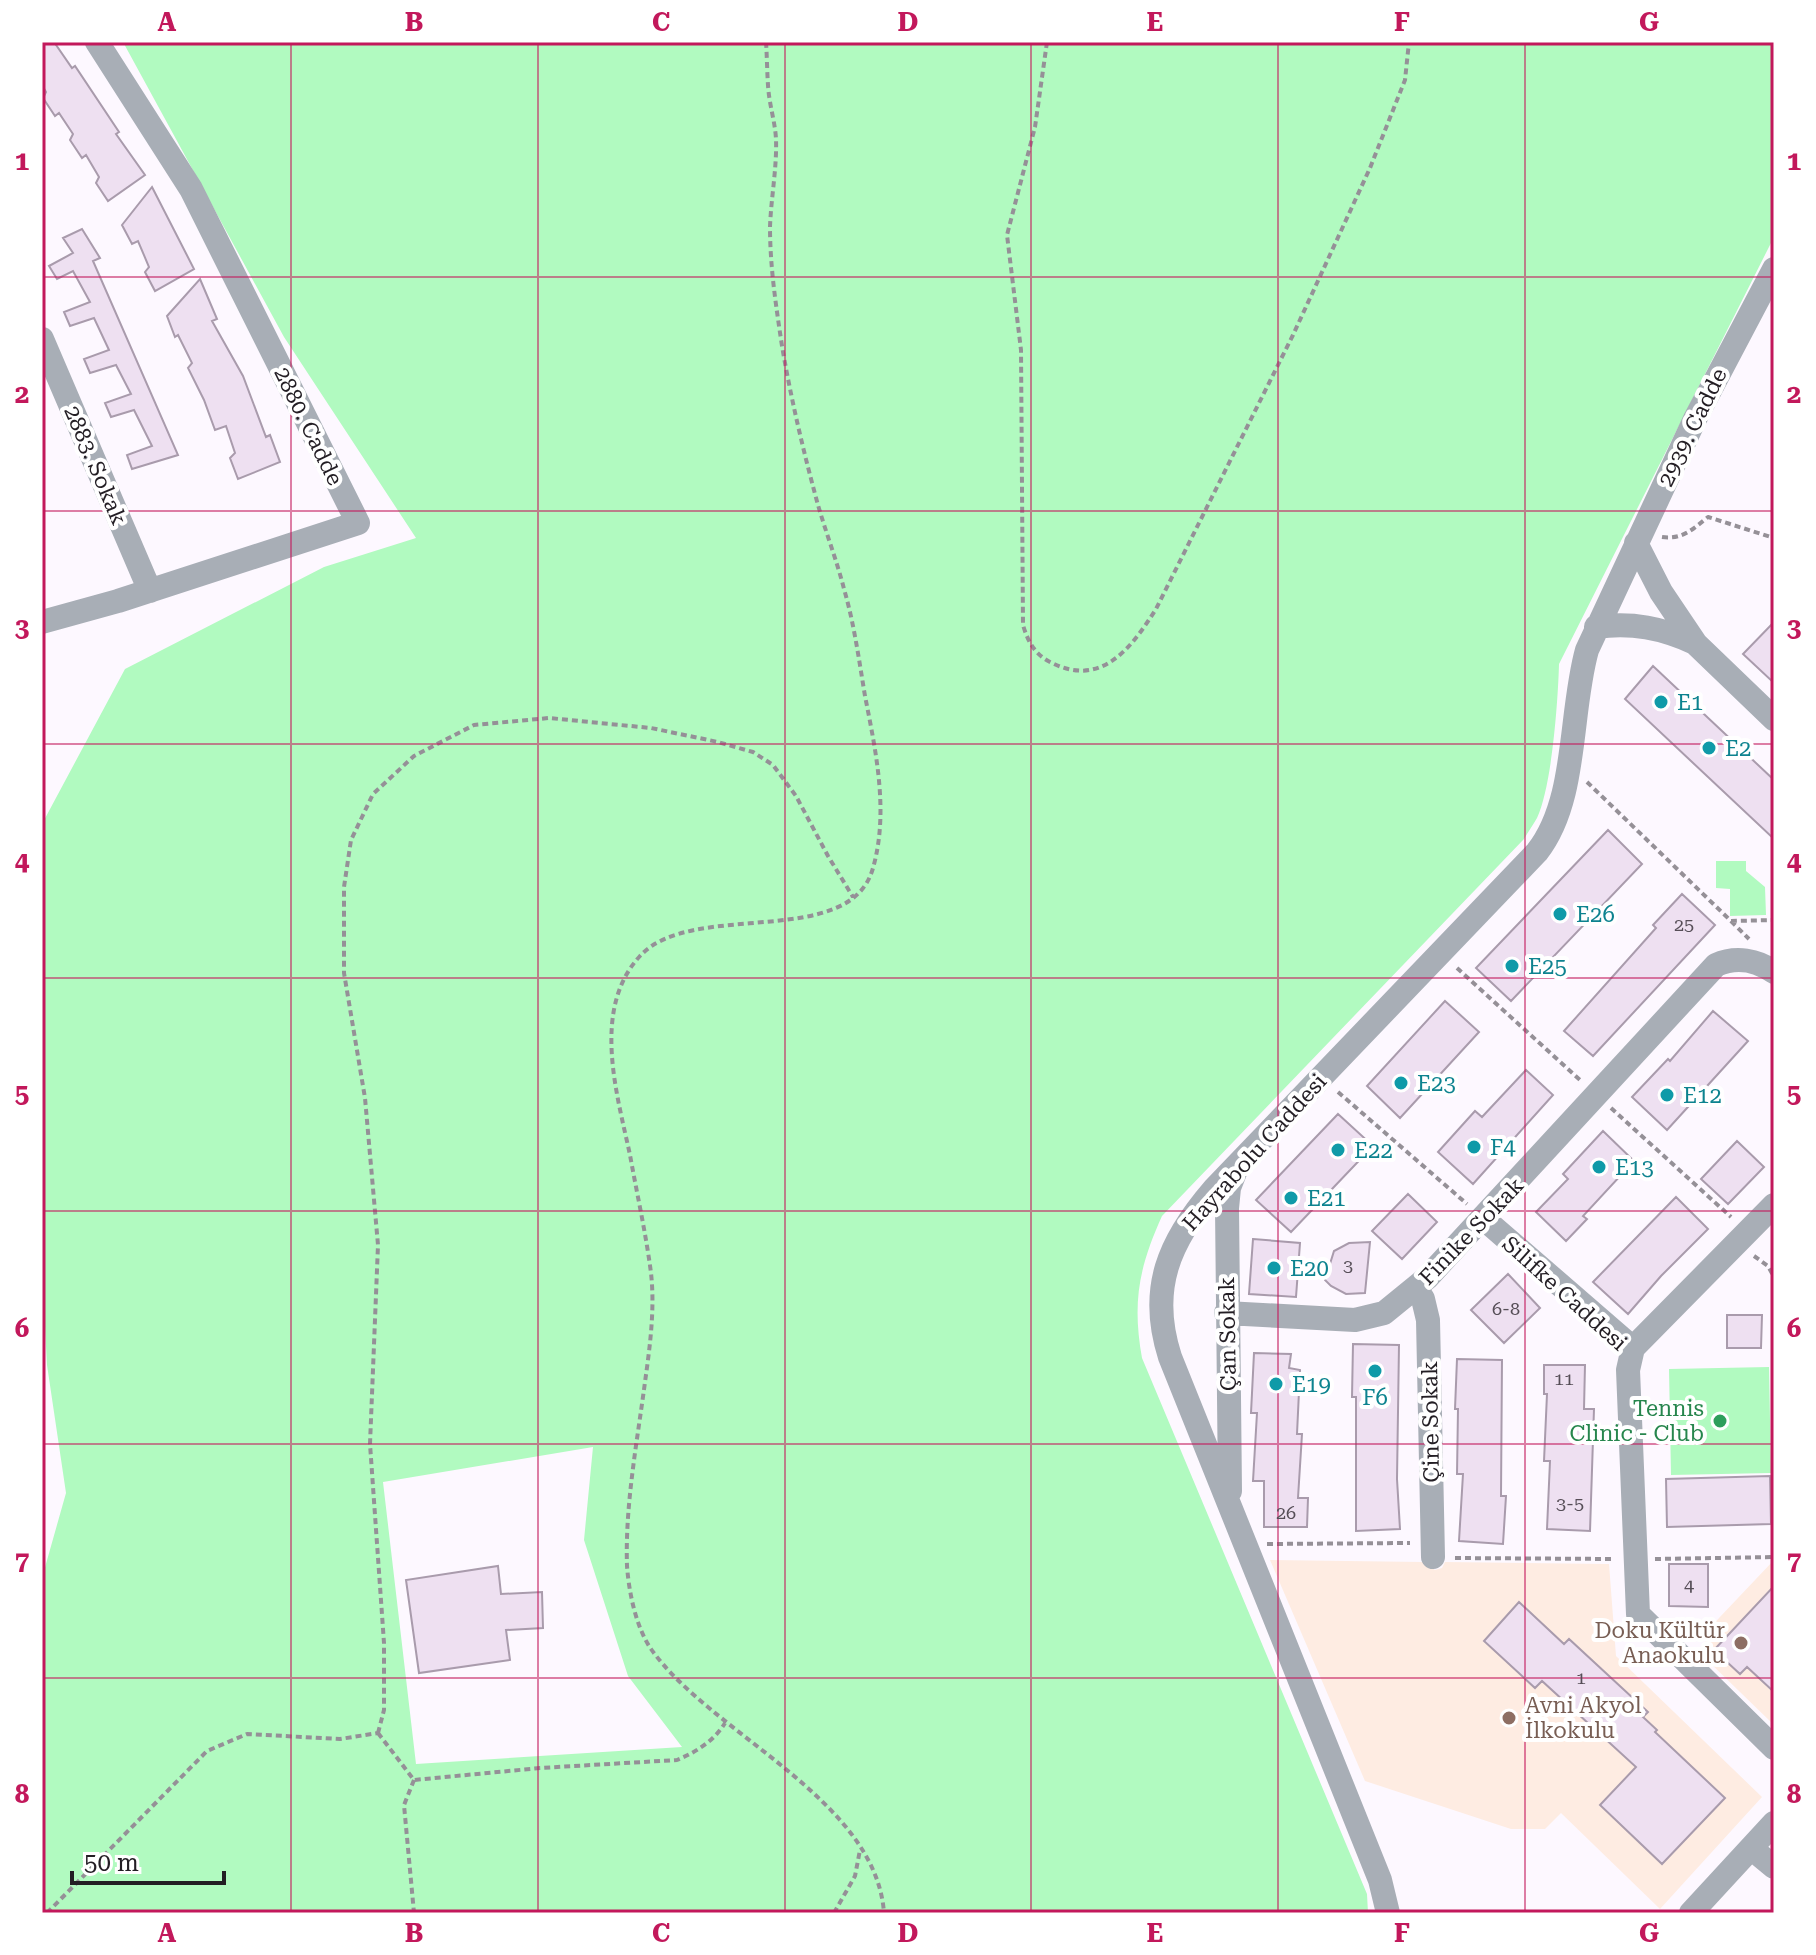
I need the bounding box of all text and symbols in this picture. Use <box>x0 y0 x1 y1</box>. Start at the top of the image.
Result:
text: A <box>158 7 177 37</box>
text: B <box>405 7 423 37</box>
text: C <box>652 7 670 37</box>
text: D <box>898 7 918 37</box>
text: E <box>1147 7 1163 37</box>
text: F <box>1394 7 1410 37</box>
text: G <box>1639 7 1659 37</box>
text: 1 <box>15 146 29 176</box>
text: 1 <box>1787 146 1801 176</box>
street label: 2880. Cadde <box>269 363 348 489</box>
street label: 2939. Cadde <box>1653 364 1732 490</box>
text: 2 <box>15 379 29 409</box>
text: 2 <box>1787 379 1801 409</box>
street label: 2883. Sokak <box>59 402 132 529</box>
text: 3 <box>15 613 29 643</box>
text: 3 <box>1787 613 1801 643</box>
place label: E1 <box>1677 690 1703 715</box>
marker: E1 <box>1652 693 1670 711</box>
place label: E2 <box>1725 736 1751 761</box>
marker: E2 <box>1700 739 1718 757</box>
text: 4 <box>15 846 30 876</box>
text: 4 <box>1787 846 1802 876</box>
place label: E26 <box>1576 902 1615 927</box>
marker: E26 <box>1551 905 1569 923</box>
house number: 25 <box>1674 914 1694 935</box>
place label: E25 <box>1528 954 1567 979</box>
marker: E25 <box>1503 957 1521 975</box>
street label: Hayrabolu Caddesi <box>1177 1069 1331 1236</box>
place label: E23 <box>1417 1071 1456 1096</box>
marker: E23 <box>1392 1074 1410 1092</box>
text: 5 <box>15 1079 29 1109</box>
text: 5 <box>1787 1079 1801 1109</box>
place label: E12 <box>1683 1083 1722 1108</box>
marker: E12 <box>1658 1086 1676 1104</box>
place label: F4 <box>1490 1135 1516 1160</box>
place label: E22 <box>1354 1138 1393 1163</box>
marker: F4 <box>1465 1138 1483 1156</box>
marker: E22 <box>1329 1141 1347 1159</box>
place label: E13 <box>1615 1155 1654 1180</box>
marker: E13 <box>1590 1158 1608 1176</box>
street label: Finike Sokak <box>1414 1173 1529 1290</box>
place label: E21 <box>1307 1186 1346 1211</box>
marker: E21 <box>1282 1189 1300 1207</box>
street label: Silifke Caddesi <box>1497 1231 1632 1356</box>
house number: 3 <box>1343 1255 1353 1276</box>
place label: E20 <box>1290 1256 1329 1281</box>
marker: E20 <box>1265 1259 1283 1277</box>
street label: Çan Sokak <box>1214 1277 1241 1391</box>
house number: 6-8 <box>1492 1298 1520 1319</box>
text: 6 <box>15 1313 29 1343</box>
text: 6 <box>1787 1313 1801 1343</box>
street label: Çine Sokak <box>1417 1361 1444 1483</box>
marker: F6 <box>1366 1362 1384 1380</box>
house number: 11 <box>1554 1368 1574 1389</box>
place label: E19 <box>1292 1372 1331 1397</box>
marker: E19 <box>1267 1375 1285 1393</box>
place label: F6 <box>1362 1385 1388 1410</box>
place label: Tennis Clinic - Club <box>1570 1396 1704 1446</box>
marker: Tennis Clinic - Club <box>1711 1412 1729 1430</box>
house number: 3-5 <box>1556 1493 1584 1514</box>
house number: 26 <box>1276 1502 1296 1523</box>
text: 7 <box>15 1546 29 1576</box>
text: 7 <box>1787 1546 1801 1576</box>
house number: 4 <box>1684 1574 1694 1595</box>
place label: Doku Kültür Anaokulu <box>1594 1618 1725 1668</box>
marker: Doku Kültür Anaokulu <box>1732 1634 1750 1652</box>
house number: 1 <box>1576 1667 1586 1688</box>
place label: Avni Akyol İlkokulu <box>1525 1693 1642 1743</box>
marker: Avni Akyol İlkokulu <box>1500 1709 1518 1727</box>
text: 8 <box>15 1779 30 1809</box>
text: 8 <box>1787 1779 1802 1809</box>
scale bar <box>72 1835 224 1885</box>
text: 50 m <box>84 1849 139 1877</box>
text: A <box>158 1918 177 1948</box>
text: B <box>405 1918 423 1948</box>
text: C <box>652 1918 670 1948</box>
text: D <box>898 1918 918 1948</box>
text: E <box>1147 1918 1163 1948</box>
text: F <box>1394 1918 1410 1948</box>
text: G <box>1639 1918 1659 1948</box>

